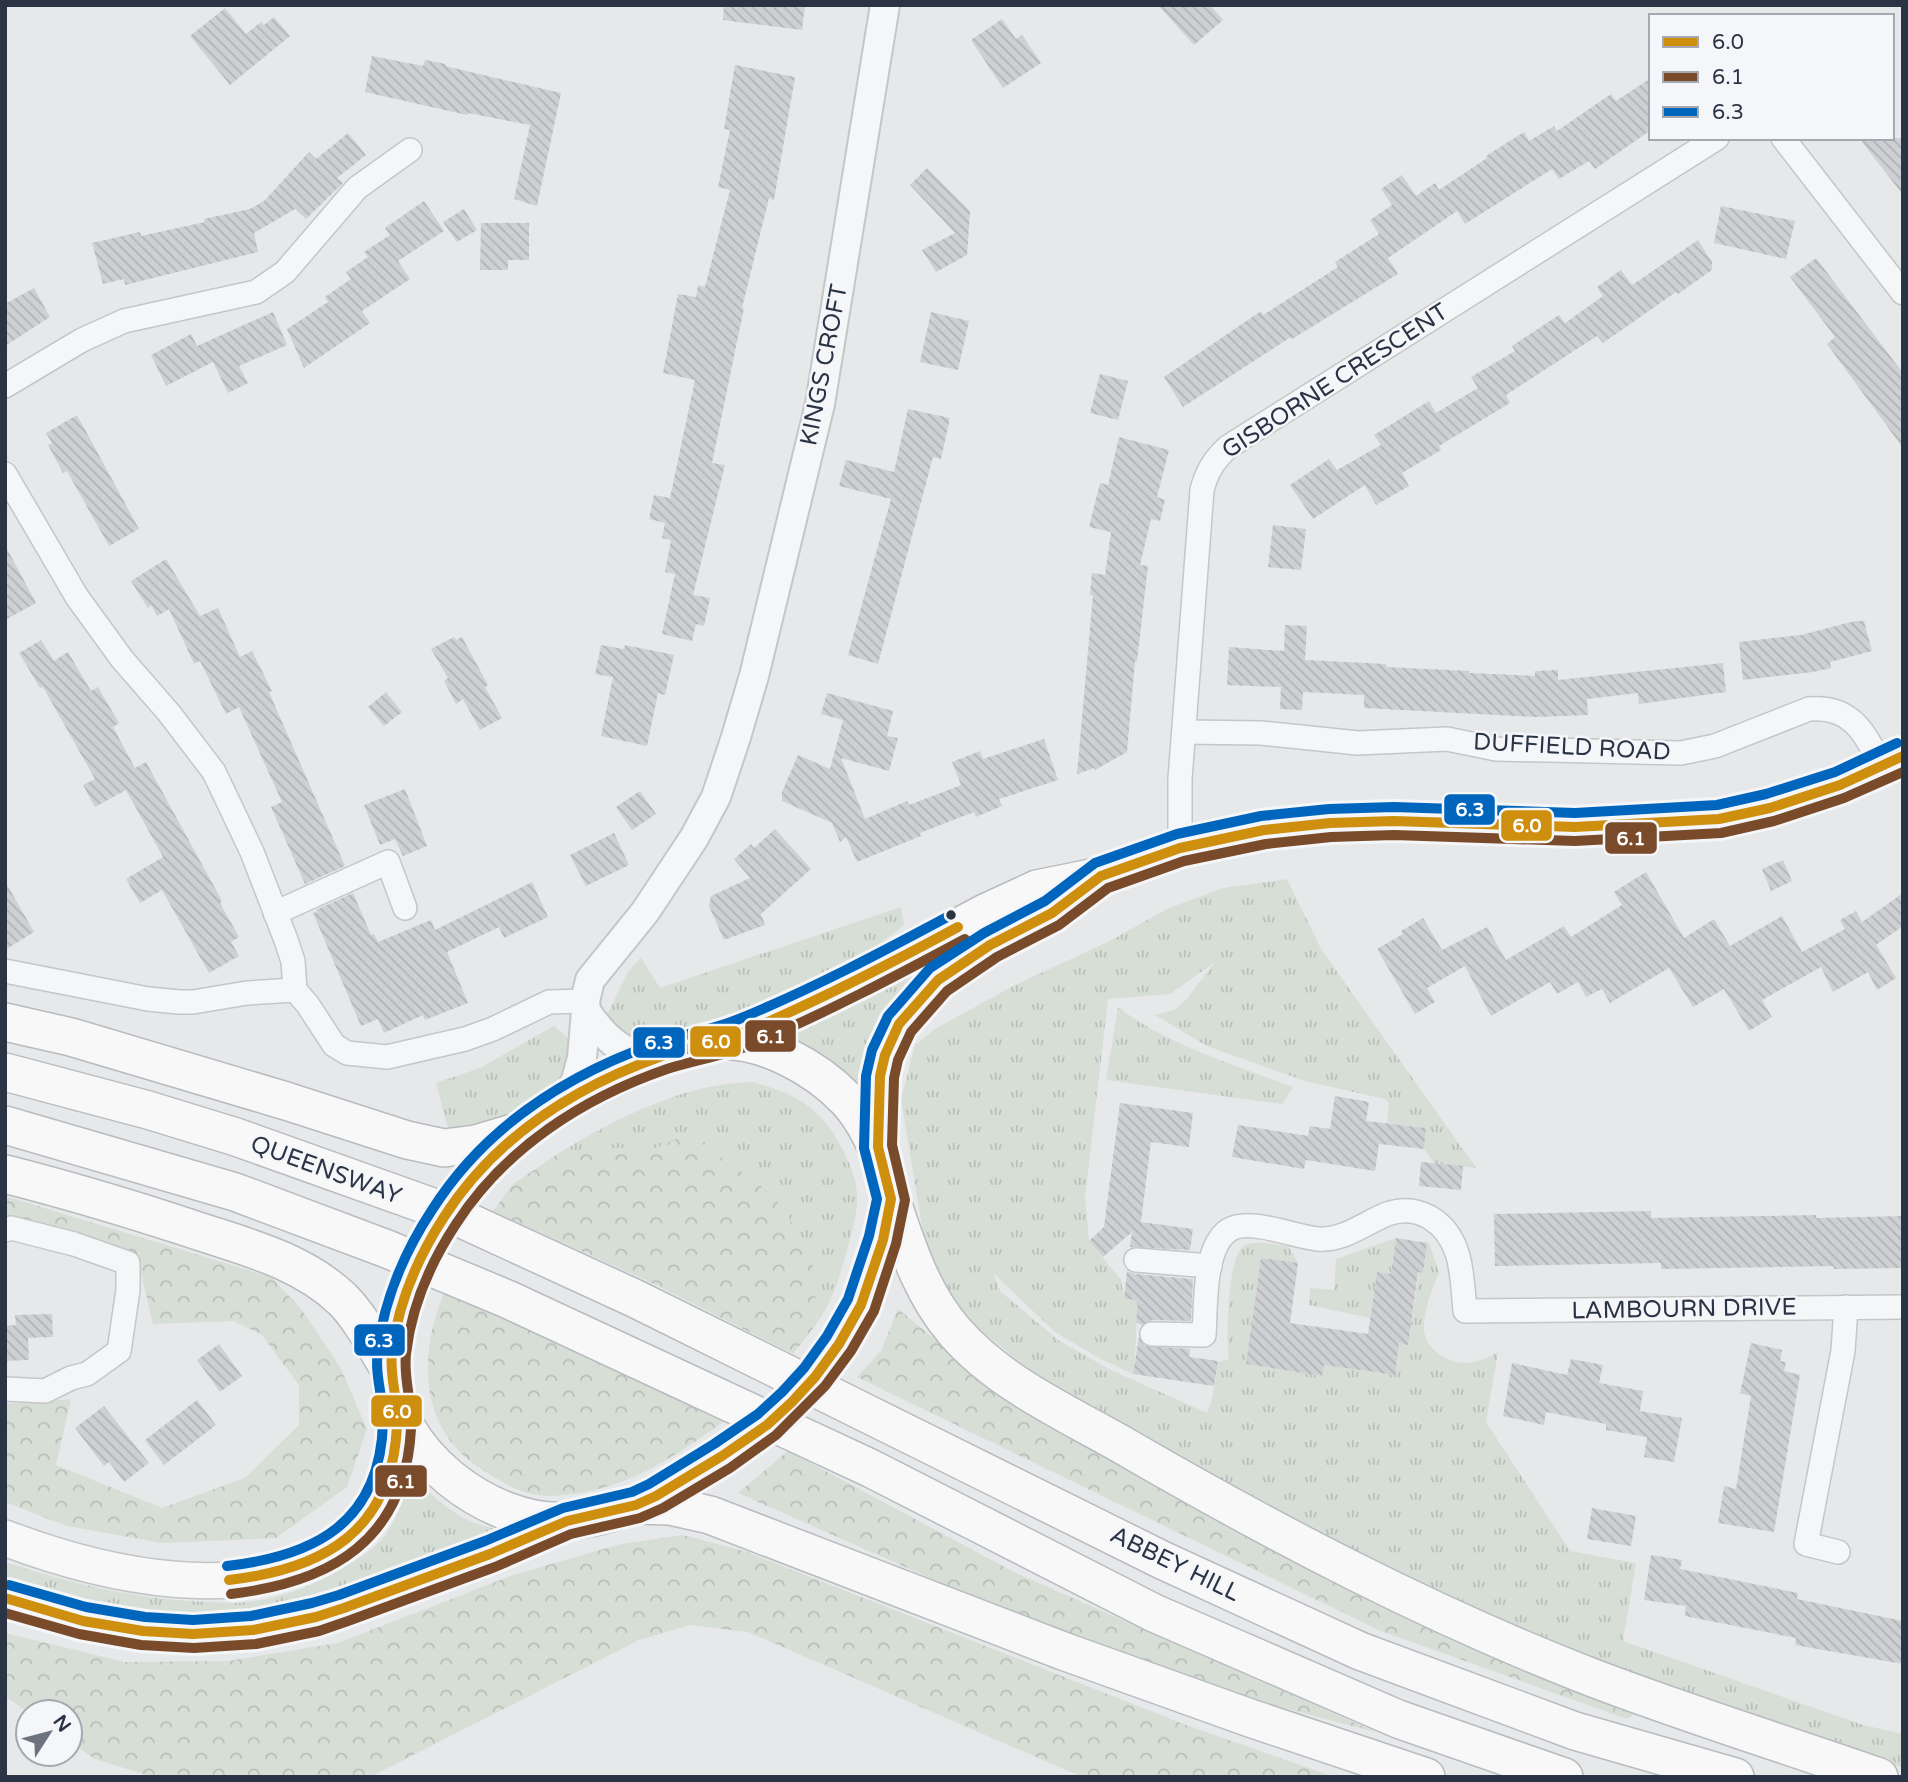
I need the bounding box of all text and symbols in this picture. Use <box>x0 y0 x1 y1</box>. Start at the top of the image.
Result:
legend <box>1649 14 1894 140</box>
text: 6.0 <box>1712 30 1744 55</box>
text: 6.1 <box>1712 65 1744 90</box>
text: 6.3 <box>1712 100 1744 125</box>
street label: KINGS CROFT <box>794 281 854 448</box>
street label: GISBORNE CRESCENT <box>1217 297 1454 465</box>
street label: DUFFIELD ROAD <box>1472 727 1672 767</box>
line badge: 6.3 <box>1443 793 1496 826</box>
text: 6.3 <box>1456 799 1484 821</box>
line badge: 6.0 <box>1500 809 1553 842</box>
text: 6.0 <box>1513 815 1541 837</box>
line badge: 6.1 <box>1604 821 1658 855</box>
text: 6.1 <box>1617 828 1645 850</box>
unlabelled marker <box>944 908 958 922</box>
line badge: 6.1 <box>744 1019 797 1053</box>
line badge: 6.0 <box>689 1025 742 1058</box>
line badge: 6.3 <box>632 1026 686 1059</box>
text: 6.1 <box>757 1026 785 1048</box>
text: 6.0 <box>702 1031 730 1053</box>
text: 6.3 <box>645 1032 673 1054</box>
street label: QUEENSWAY <box>247 1129 405 1211</box>
street label: LAMBOURN DRIVE <box>1571 1293 1797 1325</box>
line badge: 6.3 <box>353 1323 406 1357</box>
text: 6.3 <box>365 1330 393 1352</box>
line badge: 6.0 <box>370 1394 423 1428</box>
text: 6.0 <box>383 1401 411 1423</box>
line badge: 6.1 <box>374 1464 428 1498</box>
text: 6.1 <box>387 1471 415 1493</box>
street label: ABBEY HILL <box>1105 1520 1245 1608</box>
north arrow <box>14 1698 84 1768</box>
text: N <box>49 1711 75 1736</box>

